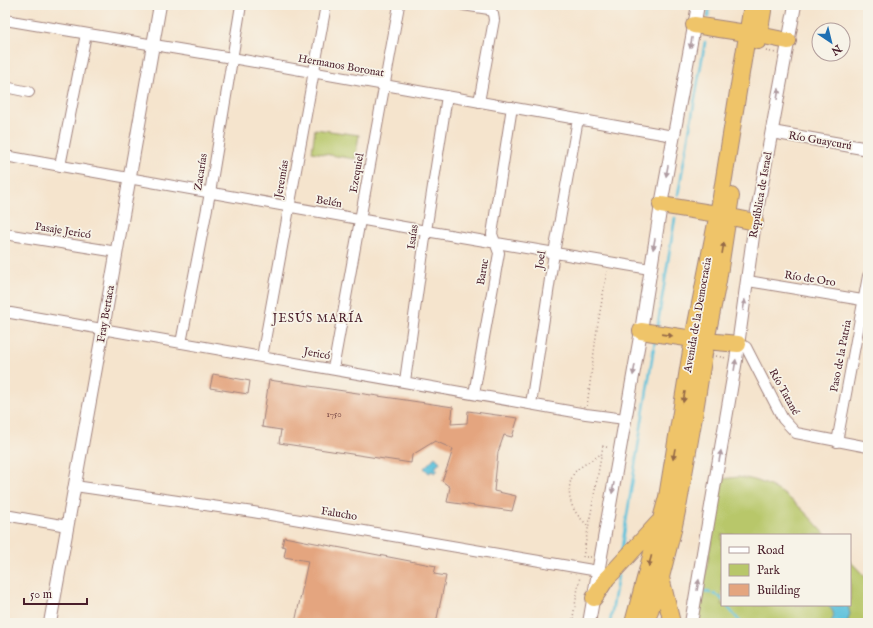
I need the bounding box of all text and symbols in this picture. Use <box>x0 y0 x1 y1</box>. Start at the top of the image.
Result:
north arrow <box>811 22 851 62</box>
one-way arrow <box>688 37 694 50</box>
text: N <box>828 40 845 58</box>
street label: Hermanos Boronat <box>297 52 385 81</box>
one-way arrow <box>776 87 782 100</box>
street label: Río Guaycurú <box>787 129 853 154</box>
street label: República de Israel <box>747 151 775 239</box>
street label: Zacarías <box>191 152 211 192</box>
street label: Ezequiel <box>347 152 367 194</box>
street label: Jeremías <box>271 159 292 201</box>
one-way arrow <box>664 165 670 177</box>
street label: Belén <box>315 193 343 211</box>
street label: Pasaje Jericó <box>34 220 92 242</box>
street label: Isaías <box>404 224 422 250</box>
one-way arrow <box>651 238 657 250</box>
one-way arrow <box>720 242 726 255</box>
street label: Joel <box>532 250 549 272</box>
street label: Avenida de la Democracia <box>681 256 715 375</box>
street label: Baruc <box>474 257 492 286</box>
street label: Río de Oro <box>783 268 837 290</box>
street label: Fray Bertaca <box>94 284 118 344</box>
one-way arrow <box>741 299 747 311</box>
district label: JESÚS MARÍA <box>271 310 363 327</box>
street label: Paso de la Patria <box>827 318 855 393</box>
one-way arrow <box>661 332 673 338</box>
street label: Jericó <box>301 344 332 363</box>
one-way arrow <box>732 359 738 371</box>
one-way arrow <box>630 363 636 376</box>
street label: Río Tatané <box>766 366 802 418</box>
one-way arrow <box>680 391 686 403</box>
house number: 1750 <box>326 409 342 420</box>
one-way arrow <box>671 447 677 460</box>
one-way arrow <box>717 450 723 462</box>
one-way arrow <box>610 482 616 494</box>
street label: Falucho <box>320 504 358 524</box>
legend <box>721 534 851 606</box>
text: Road <box>757 543 785 558</box>
one-way arrow <box>647 556 653 568</box>
text: Park <box>757 563 780 578</box>
one-way arrow <box>695 578 701 591</box>
scale bar <box>24 580 87 606</box>
text: Building <box>757 583 801 598</box>
text: 50 m <box>30 587 52 602</box>

